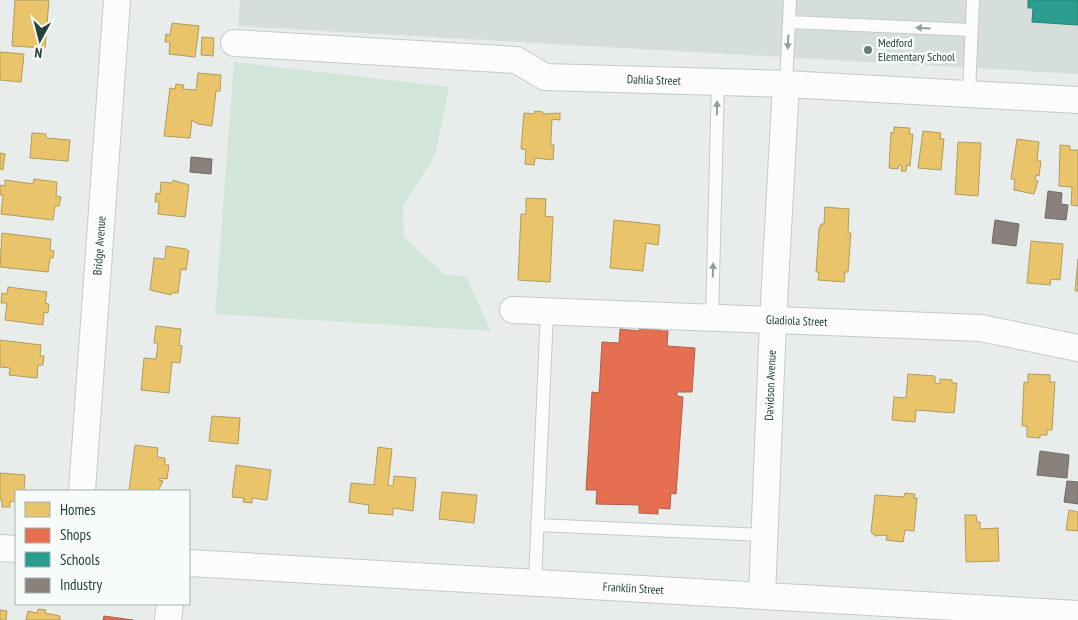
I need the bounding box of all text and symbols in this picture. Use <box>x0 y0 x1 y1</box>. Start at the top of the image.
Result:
north arrow <box>15 15 65 65</box>
one-way arrow <box>915 24 931 32</box>
one-way arrow <box>784 34 792 50</box>
place label: Medford Elementary School <box>878 35 955 64</box>
text: N <box>34 44 43 62</box>
marker: Medford Elementary School <box>862 44 874 56</box>
street label: Dahlia Street <box>627 71 682 88</box>
one-way arrow <box>713 99 721 115</box>
street label: Bridge Avenue <box>89 215 109 276</box>
one-way arrow <box>710 262 718 278</box>
street label: Gladiola Street <box>766 312 829 329</box>
street label: Davidson Avenue <box>761 349 779 421</box>
legend <box>15 490 190 605</box>
text: Homes <box>60 500 96 519</box>
text: Shops <box>60 525 91 544</box>
text: Schools <box>60 550 100 569</box>
text: Industry <box>60 575 102 594</box>
street label: Franklin Street <box>602 579 665 597</box>

